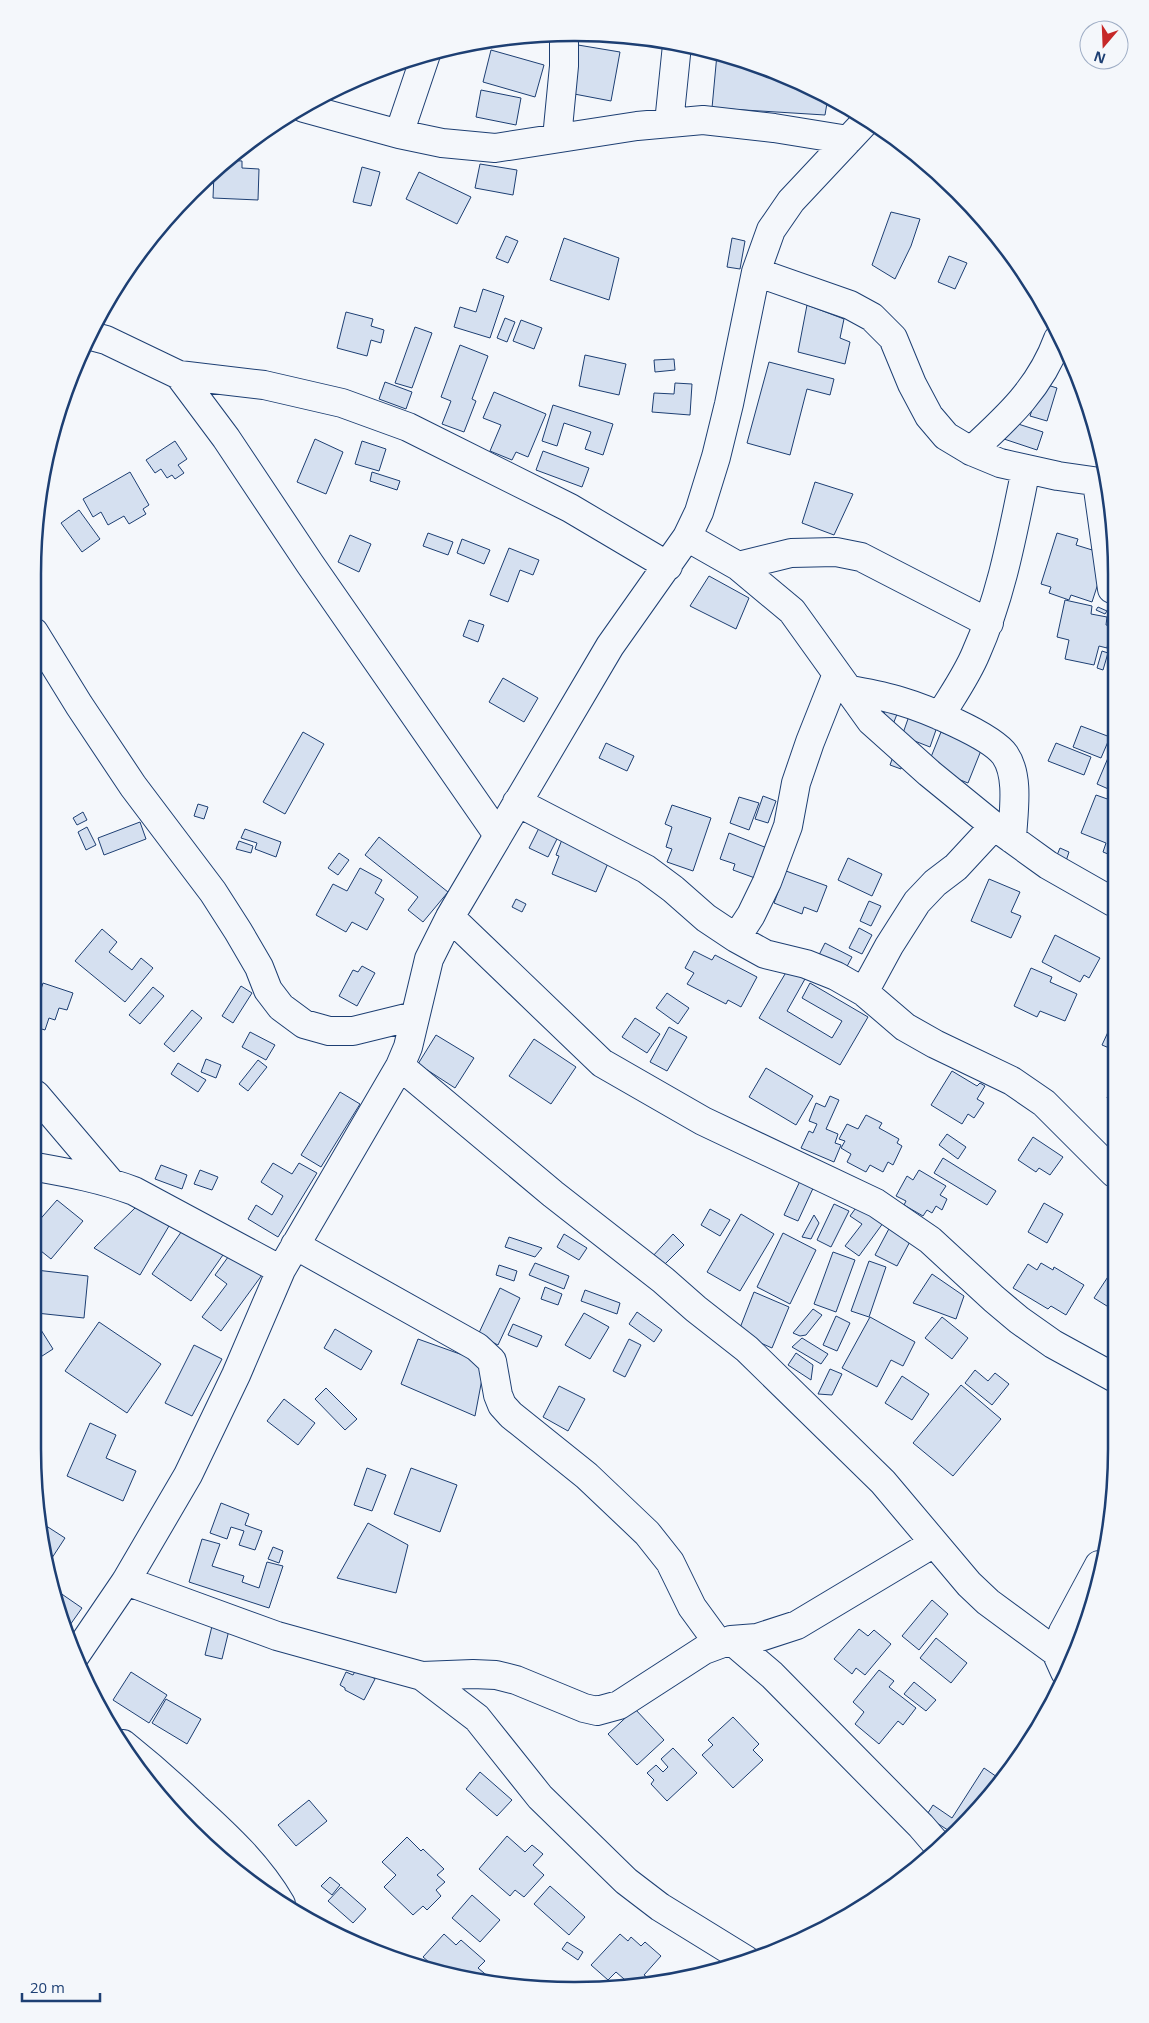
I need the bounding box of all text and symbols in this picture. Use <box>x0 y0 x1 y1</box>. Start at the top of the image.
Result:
north arrow <box>1079 20 1129 70</box>
text: N <box>1091 47 1108 69</box>
scale bar <box>22 1970 100 2002</box>
text: 20 m <box>30 1977 65 1997</box>

